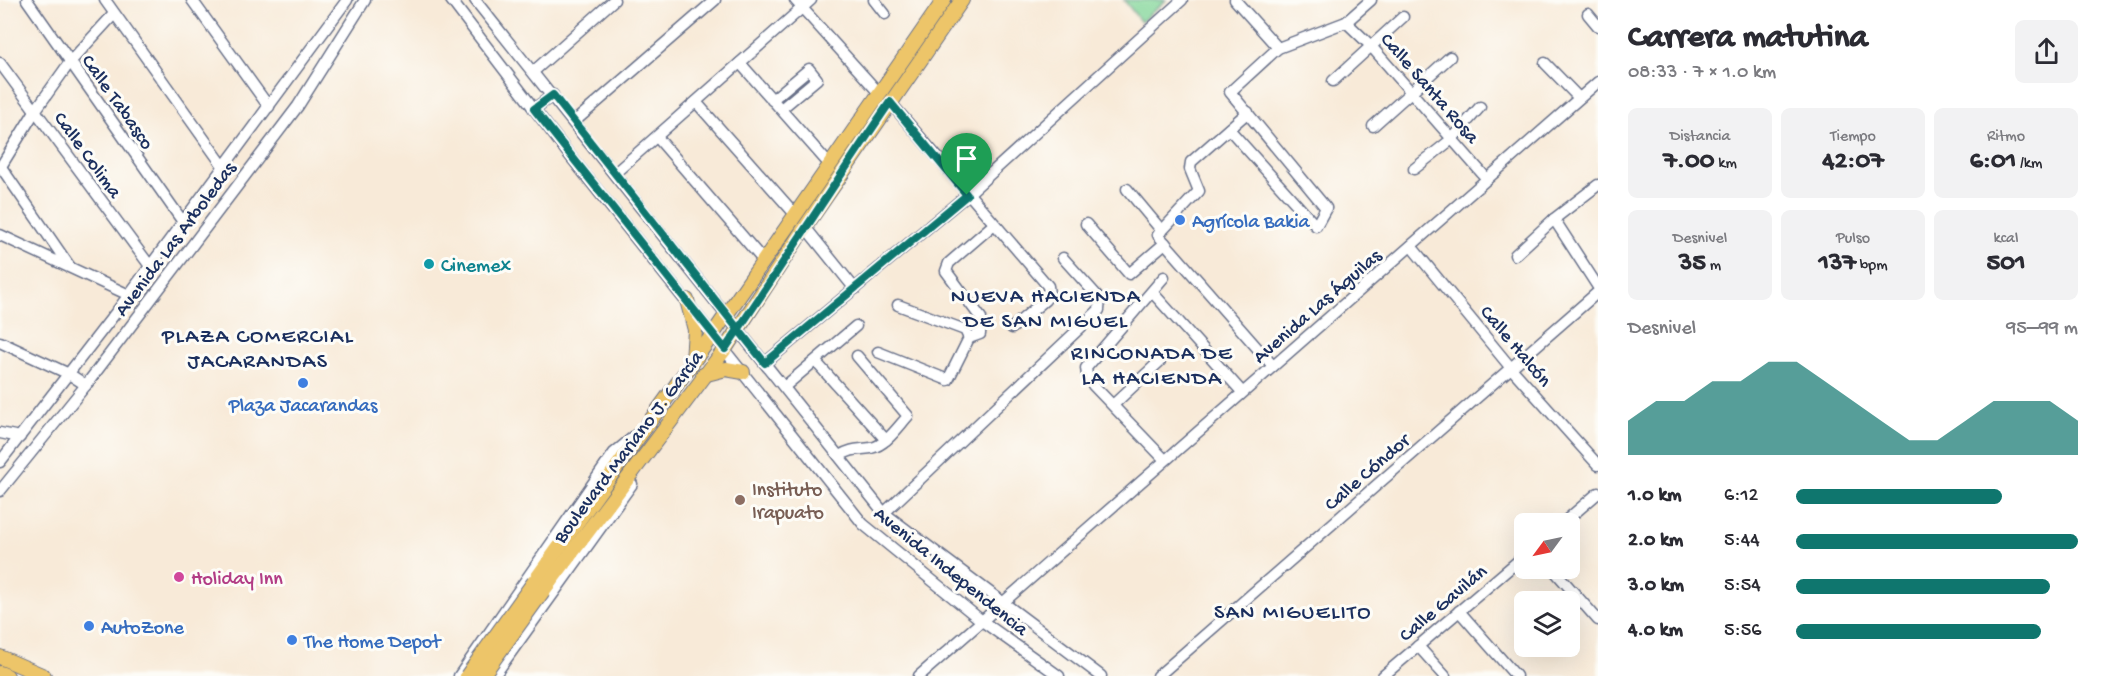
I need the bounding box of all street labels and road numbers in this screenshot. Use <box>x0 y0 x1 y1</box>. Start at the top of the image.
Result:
street label: Calle Santa Rosa <box>1374 29 1483 150</box>
street label: Calle Tabasco <box>75 51 157 155</box>
street label: Calle Colima <box>47 108 126 204</box>
street label: Avenida Las Arboledas <box>111 158 243 322</box>
street label: Avenida Las Águilas <box>1248 244 1388 370</box>
street label: Calle Halcón <box>1474 302 1555 393</box>
street label: Boulevard Mariano J. García <box>549 347 710 550</box>
street label: Calle Cóndor <box>1321 429 1417 517</box>
street label: Avenida Independencia <box>868 503 1032 643</box>
street label: Calle Gavilán <box>1396 561 1493 648</box>

